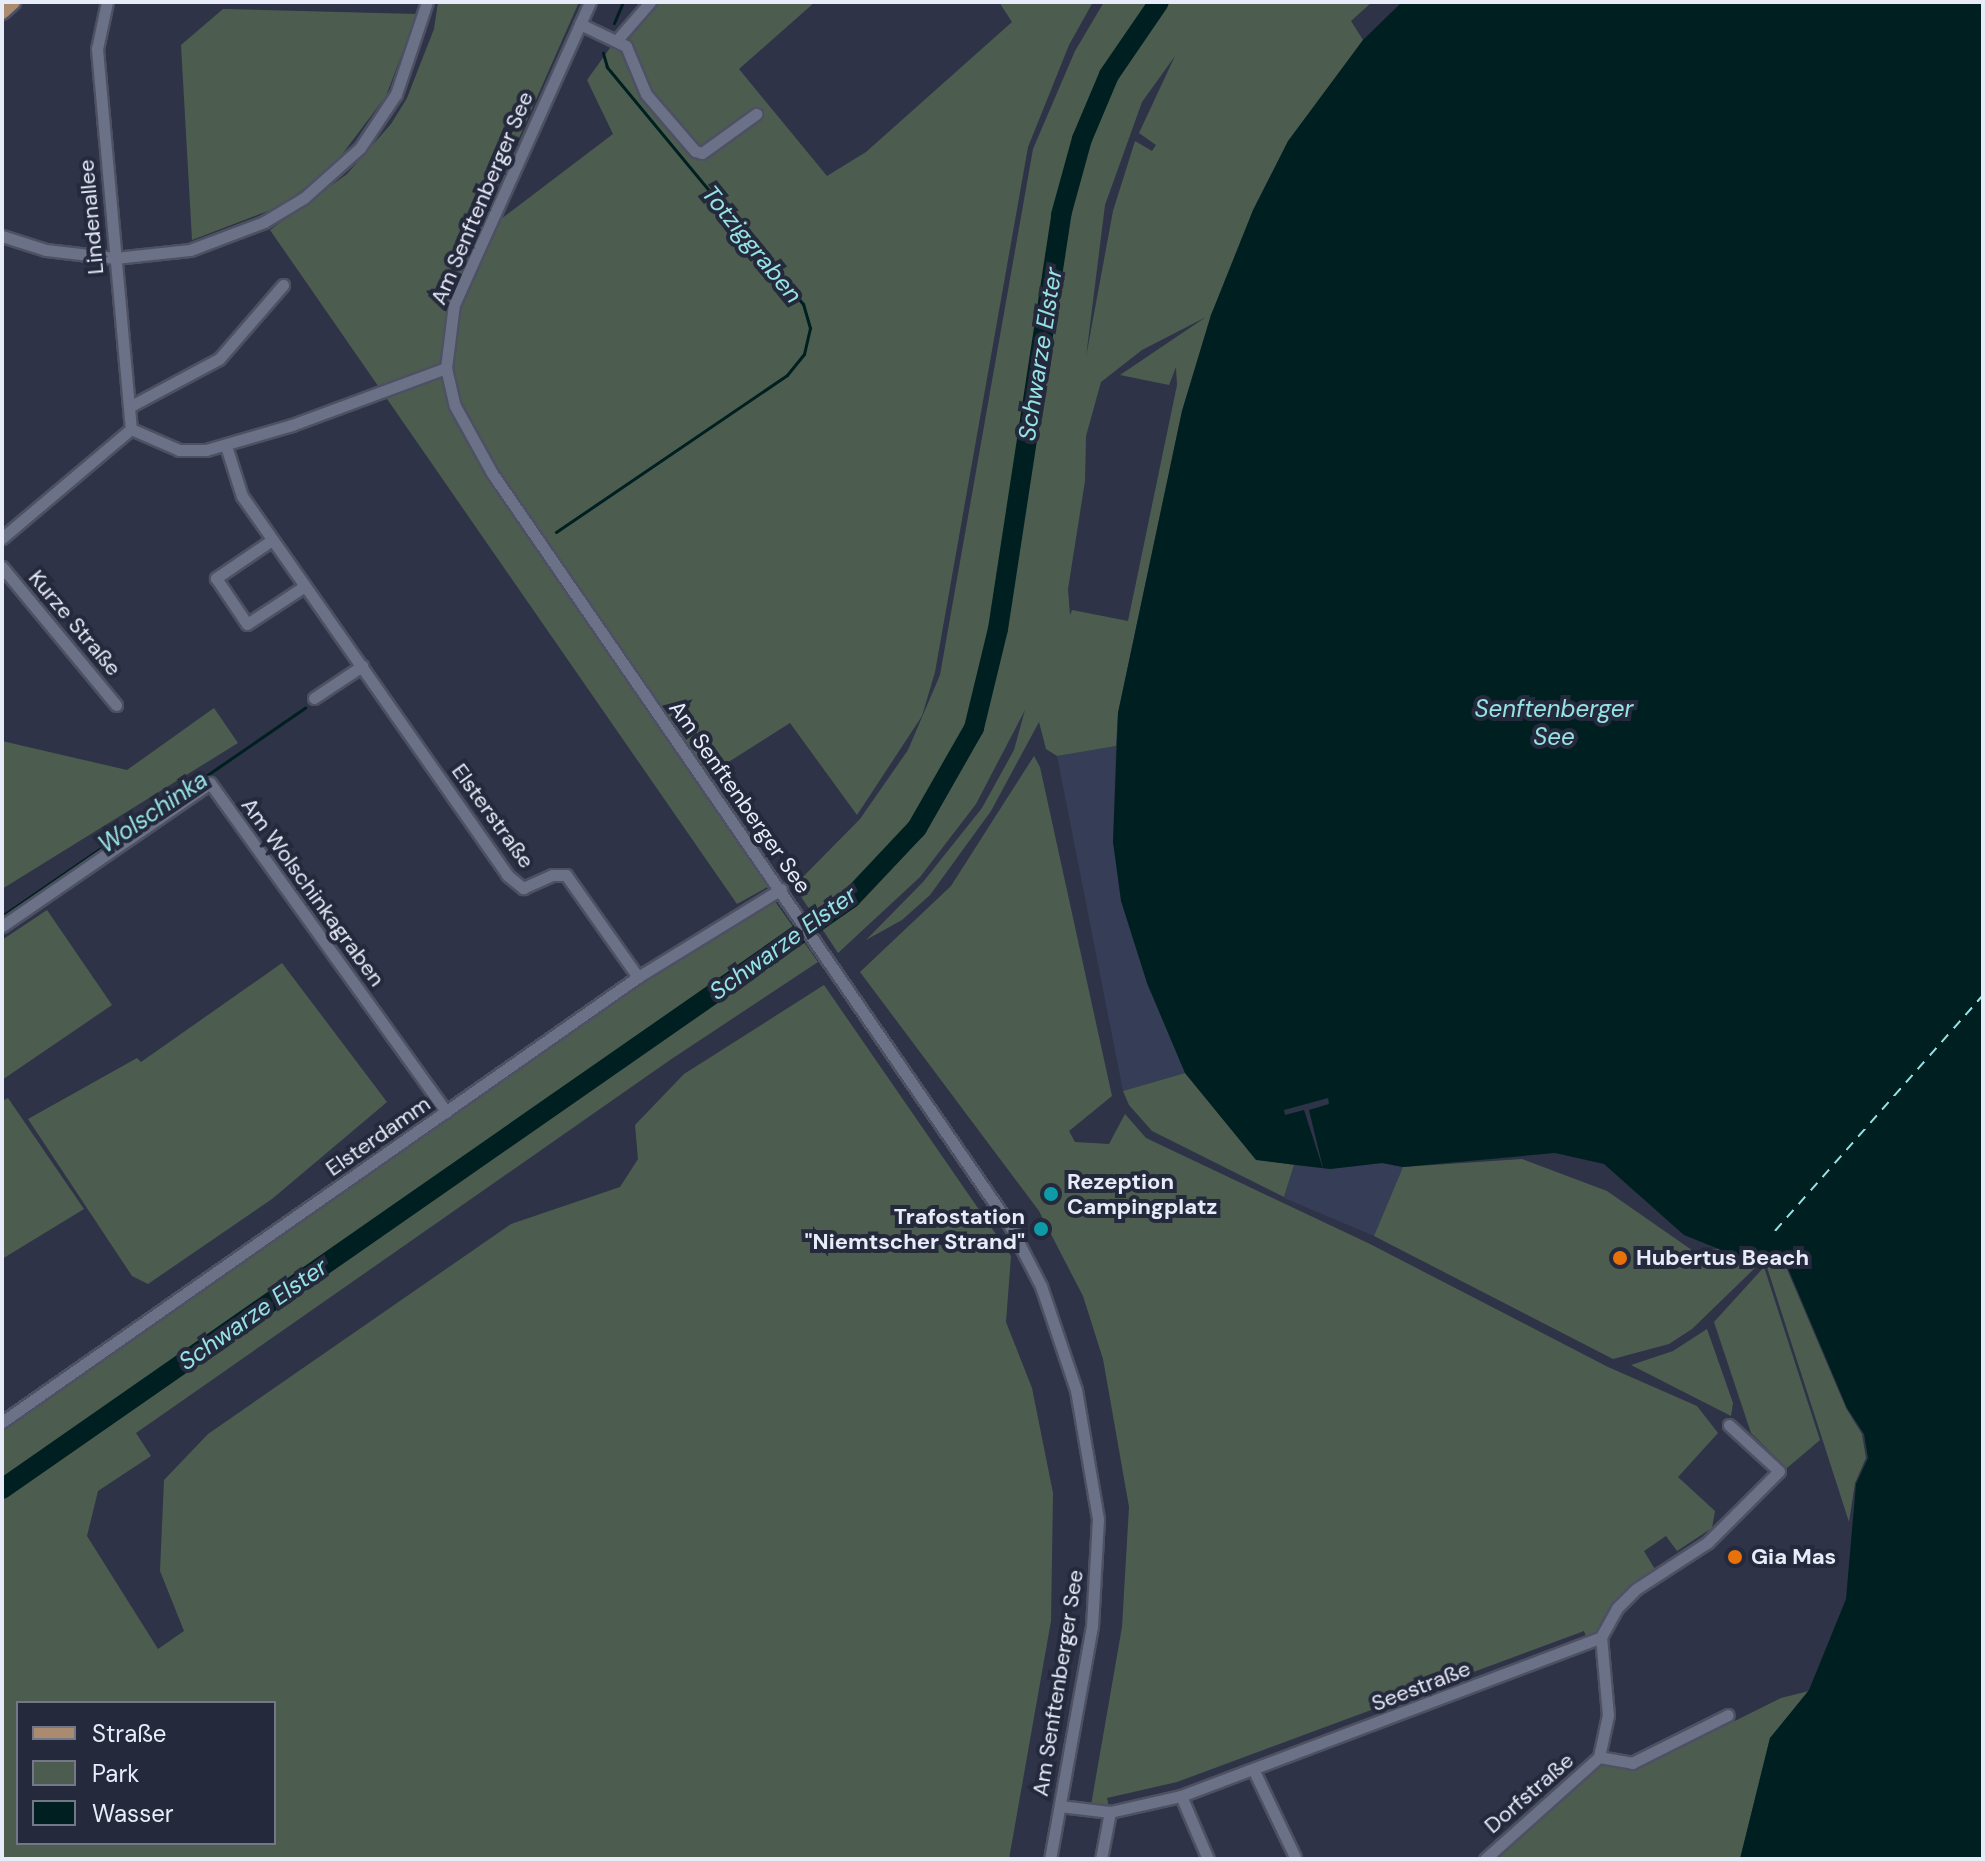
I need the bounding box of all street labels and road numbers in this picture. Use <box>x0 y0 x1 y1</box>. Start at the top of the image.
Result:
street label: Am Senftenberger See <box>425 87 539 309</box>
street label: Lindenallee <box>73 158 109 276</box>
street label: Kurze Straße <box>23 565 127 681</box>
street label: Am Senftenberger See <box>663 696 817 898</box>
street label: Elsterstraße <box>446 759 540 873</box>
street label: Am Wolschinkagraben <box>236 793 390 991</box>
street label: Elsterdamm <box>321 1090 435 1182</box>
street label: Am Senftenberger See <box>1027 1568 1089 1798</box>
street label: Seestraße <box>1368 1655 1474 1717</box>
street label: Dorfstraße <box>1479 1747 1579 1839</box>

